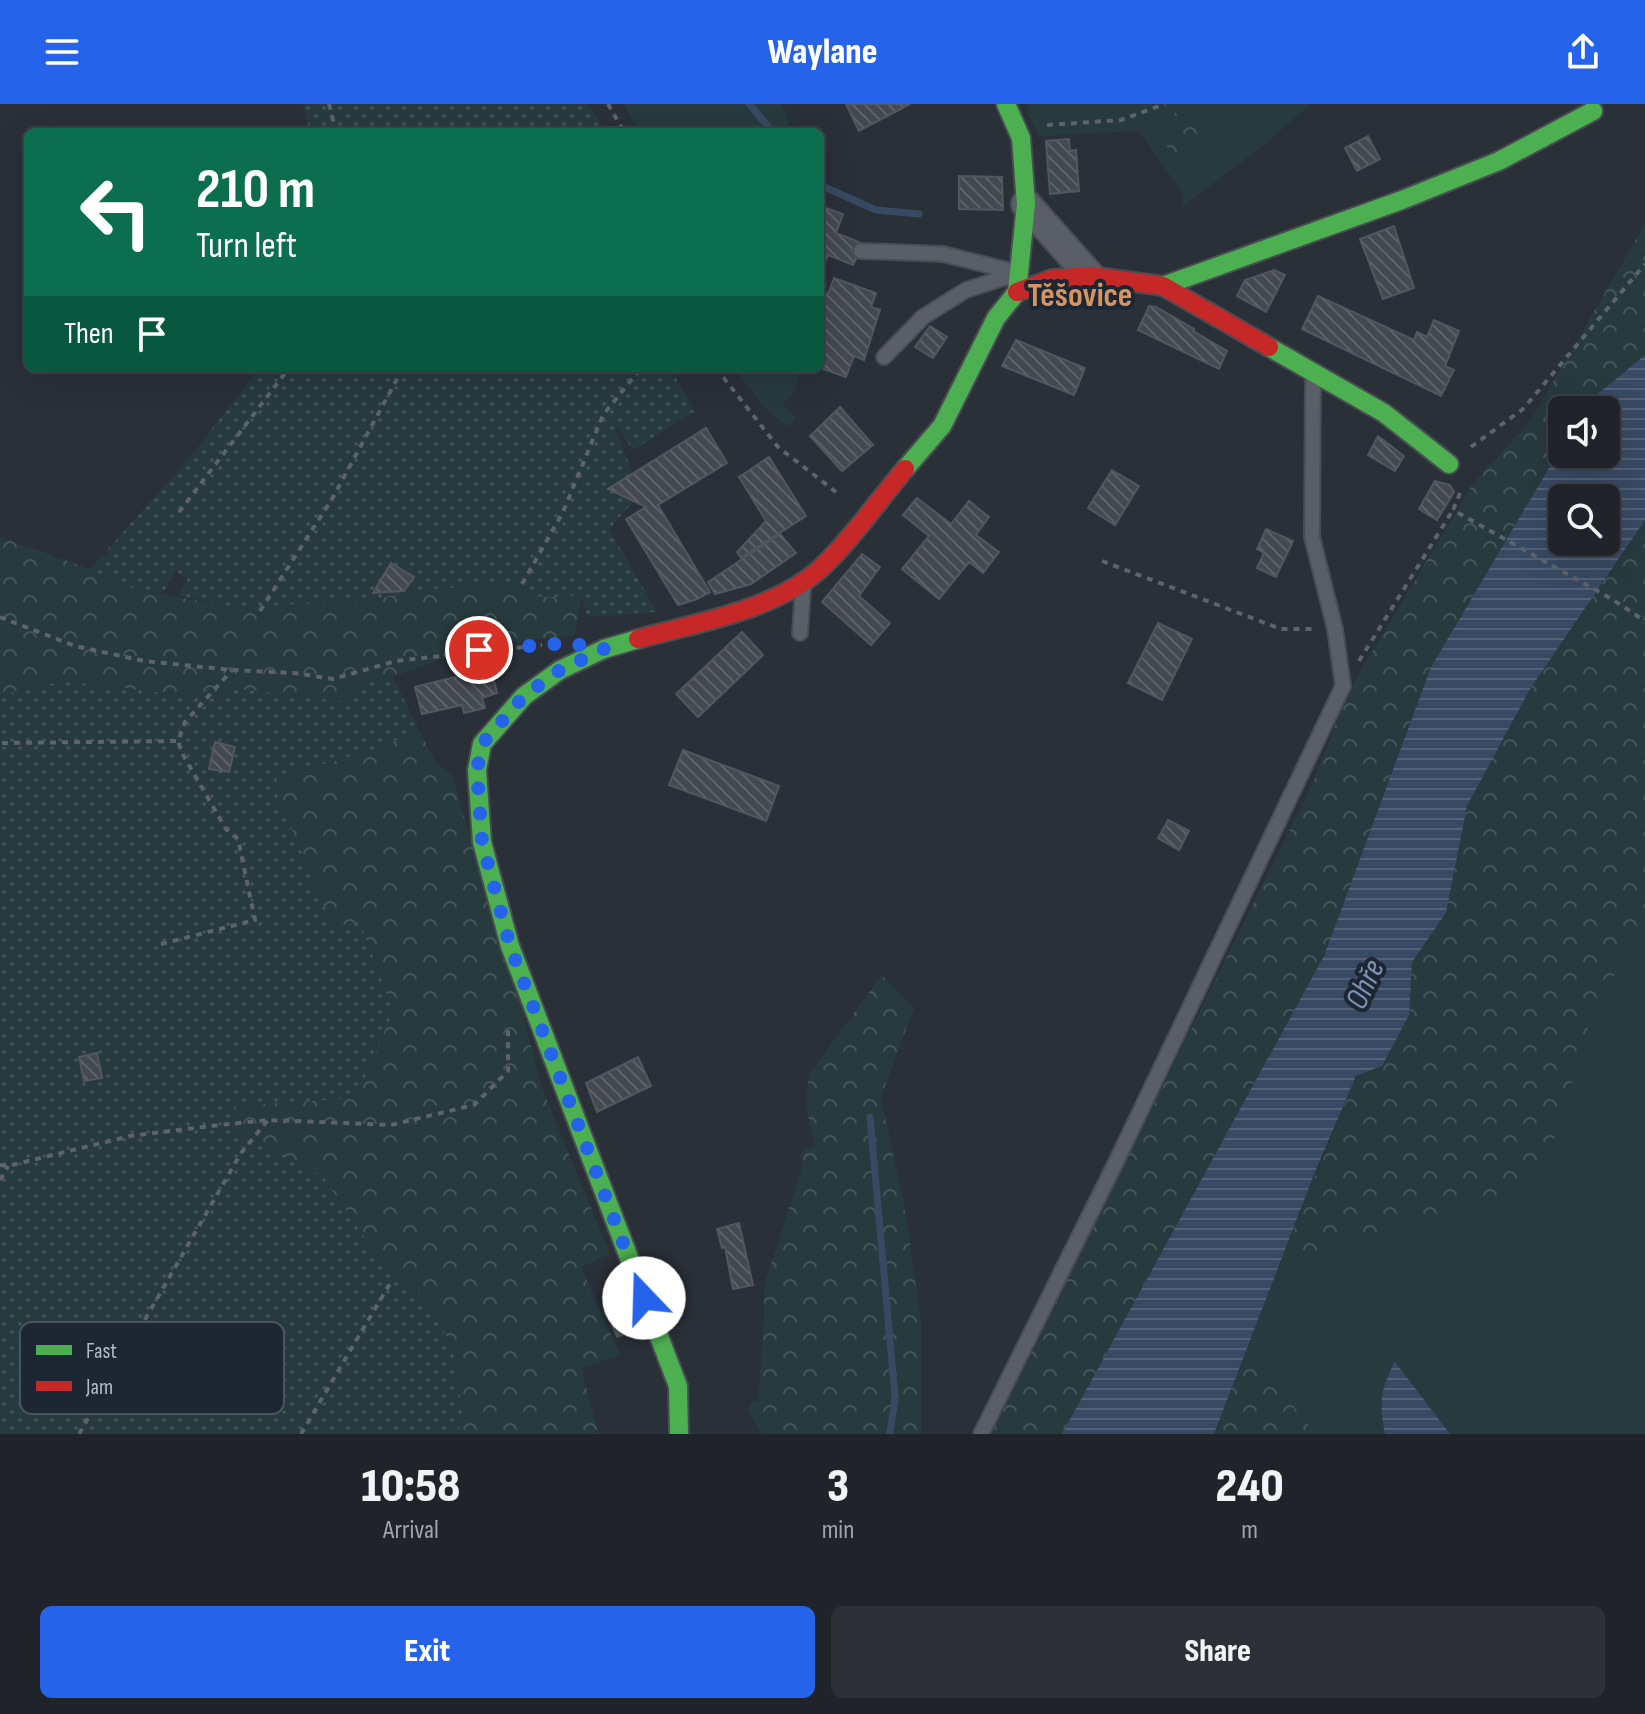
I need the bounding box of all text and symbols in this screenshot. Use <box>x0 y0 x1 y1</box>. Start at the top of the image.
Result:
icon: menu <box>40 30 84 74</box>
icon: share <box>1561 30 1605 74</box>
text: Waylane <box>768 31 877 74</box>
text: 210 m <box>196 157 315 224</box>
icon: left <box>64 160 168 264</box>
text: Turn left <box>196 225 297 268</box>
district label: Těšovice <box>1028 275 1132 316</box>
icon: arrive <box>130 312 174 356</box>
text: Then <box>64 316 114 352</box>
map controls <box>1548 396 1620 556</box>
button: sound <box>1548 396 1620 468</box>
button: search <box>1548 484 1620 556</box>
pin <box>445 616 513 684</box>
icon: arrive <box>457 628 501 672</box>
water label: Ohře <box>1337 954 1394 1015</box>
position arrow <box>602 1256 686 1340</box>
legend <box>20 1322 284 1414</box>
text: Fast <box>86 1338 117 1365</box>
text: Jam <box>85 1374 113 1401</box>
text: 10:58 <box>361 1458 461 1515</box>
text: 3 <box>827 1458 849 1515</box>
text: 240 <box>1215 1458 1284 1515</box>
text: Arrival <box>383 1515 439 1546</box>
text: min <box>822 1515 854 1546</box>
text: m <box>1241 1515 1258 1546</box>
button: Exit <box>40 1606 815 1698</box>
button: Share <box>831 1606 1605 1698</box>

